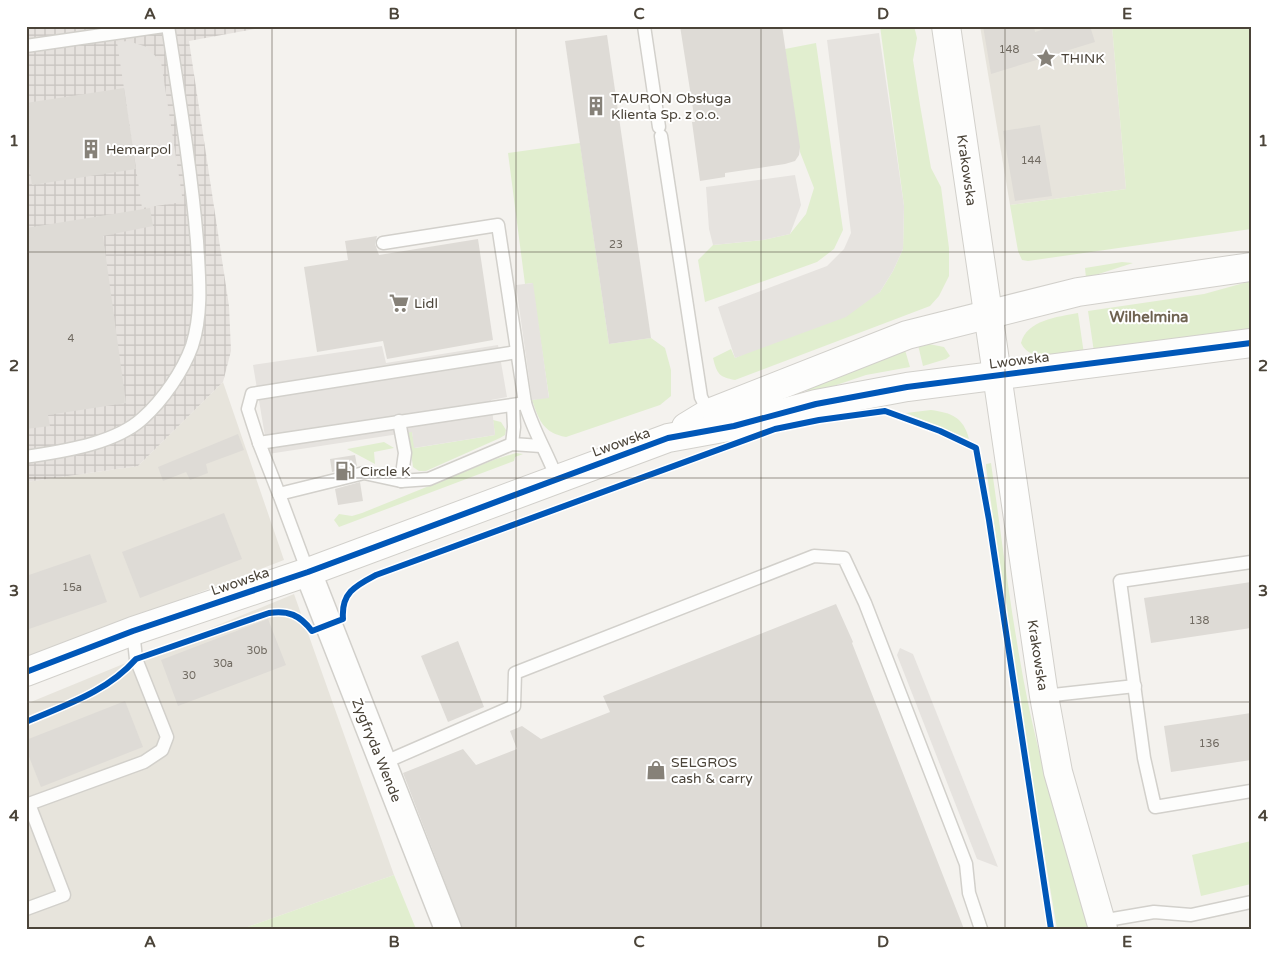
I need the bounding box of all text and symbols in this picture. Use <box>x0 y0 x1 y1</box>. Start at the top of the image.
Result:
text: A <box>144 4 156 24</box>
text: B <box>388 4 400 24</box>
text: C <box>633 4 645 24</box>
text: D <box>877 4 889 24</box>
text: E <box>1122 4 1132 24</box>
house number: 148 <box>999 43 1019 56</box>
place icon: THINK <box>1035 47 1057 69</box>
place label: THINK <box>1061 50 1105 67</box>
place label: TAURON Obsługa Klienta Sp. z o.o. <box>611 90 731 123</box>
building icon: TAURON Obsługa Klienta Sp. z o.o. <box>585 95 607 117</box>
text: 1 <box>9 131 19 151</box>
text: 1 <box>1258 131 1268 151</box>
street label: Krakowska <box>953 133 980 207</box>
building icon: Hemarpol <box>80 138 102 160</box>
place label: Hemarpol <box>106 141 171 158</box>
house number: 144 <box>1021 154 1041 167</box>
house number: 23 <box>609 238 623 251</box>
supermarket icon: Lidl <box>388 292 410 314</box>
place label: Lidl <box>414 295 438 312</box>
district label: Wilhelmina <box>1110 308 1188 326</box>
house number: 4 <box>68 332 75 345</box>
street label: Lwowska <box>988 348 1050 373</box>
text: 2 <box>9 356 19 376</box>
text: 2 <box>1258 356 1268 376</box>
street label: Lwowska <box>590 424 653 461</box>
fuel station icon: Circle K <box>334 460 356 482</box>
place label: Circle K <box>360 463 410 480</box>
street label: Lwowska <box>209 564 272 599</box>
text: 3 <box>9 581 19 601</box>
house number: 15a <box>62 581 82 594</box>
text: 3 <box>1258 581 1268 601</box>
house number: 138 <box>1189 614 1209 627</box>
street label: Krakowska <box>1024 618 1052 692</box>
house number: 30b <box>247 644 267 657</box>
house number: 30a <box>213 657 233 670</box>
house number: 30 <box>182 669 196 682</box>
street label: Zygfryda Wende <box>348 696 405 805</box>
house number: 136 <box>1199 737 1219 750</box>
place label: SELGROS cash & carry <box>671 754 753 787</box>
shop icon: SELGROS cash & carry <box>645 759 667 781</box>
text: 4 <box>9 806 19 826</box>
text: 4 <box>1258 806 1268 826</box>
text: A <box>144 932 156 952</box>
text: B <box>388 932 400 952</box>
text: C <box>633 932 645 952</box>
text: D <box>877 932 889 952</box>
text: E <box>1122 932 1132 952</box>

